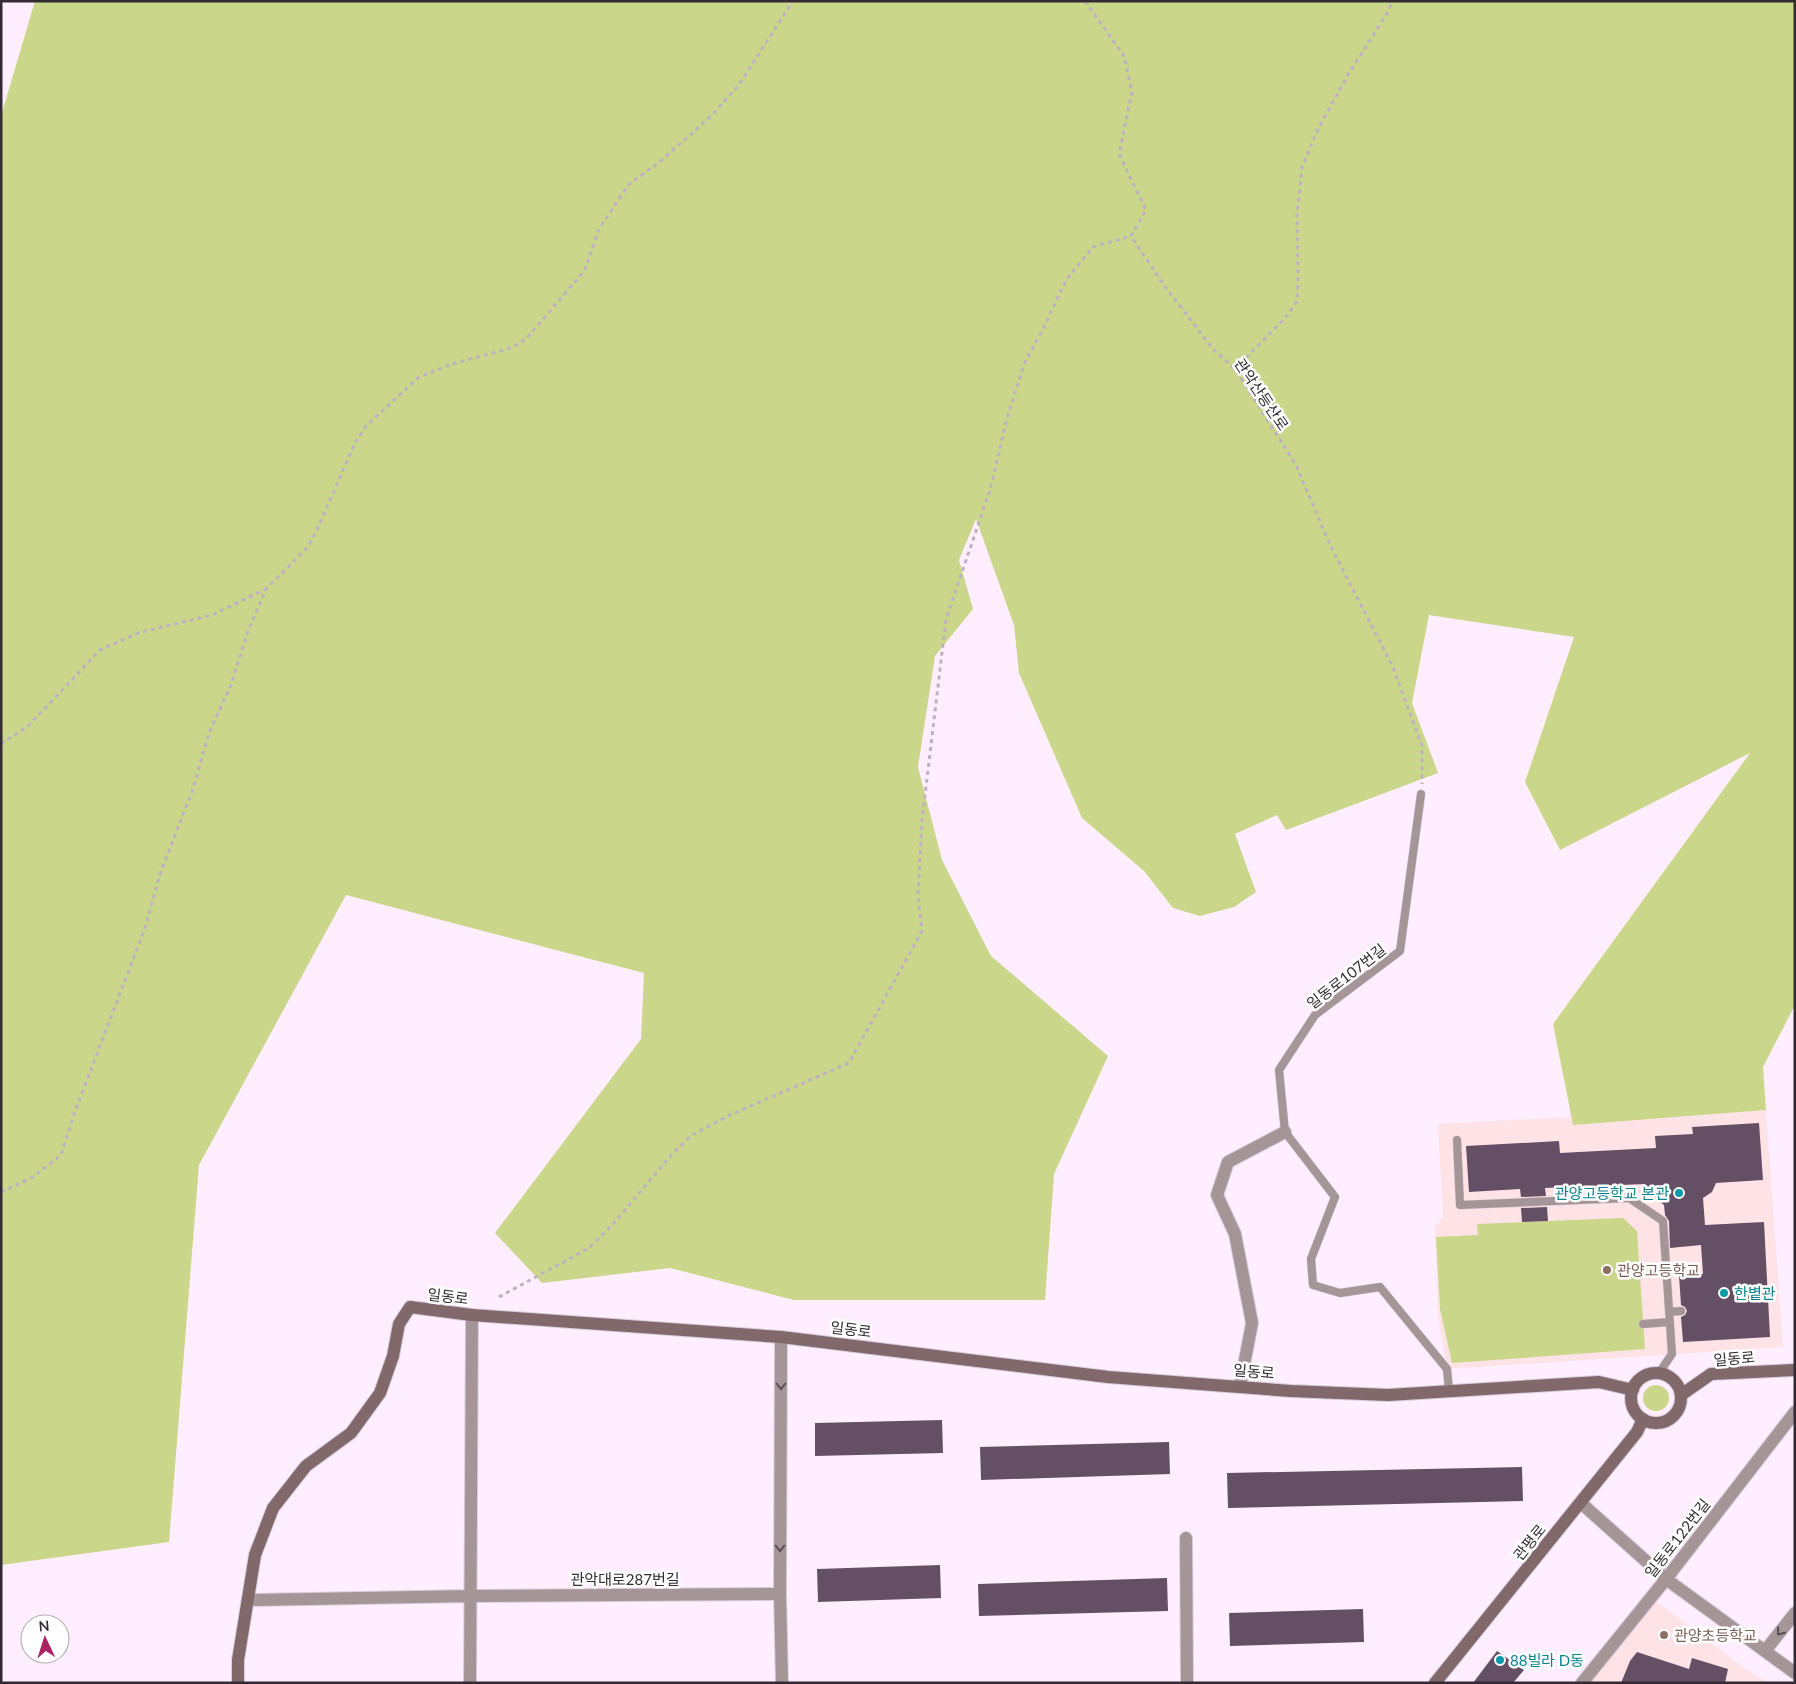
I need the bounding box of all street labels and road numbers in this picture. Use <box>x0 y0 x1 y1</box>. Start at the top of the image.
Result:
street label: 관악산등산로 <box>1231 355 1293 433</box>
street label: 일동로107번길 <box>1303 940 1389 1012</box>
street label: 일동로 <box>426 1285 470 1307</box>
street label: 일동로 <box>829 1318 873 1340</box>
street label: 일동로 <box>1713 1347 1755 1369</box>
street label: 일동로 <box>1233 1360 1275 1382</box>
street label: 일동로122번길 <box>1641 1495 1713 1581</box>
street label: 관평로 <box>1509 1520 1549 1564</box>
street label: 관악대로287번길 <box>571 1570 679 1588</box>

